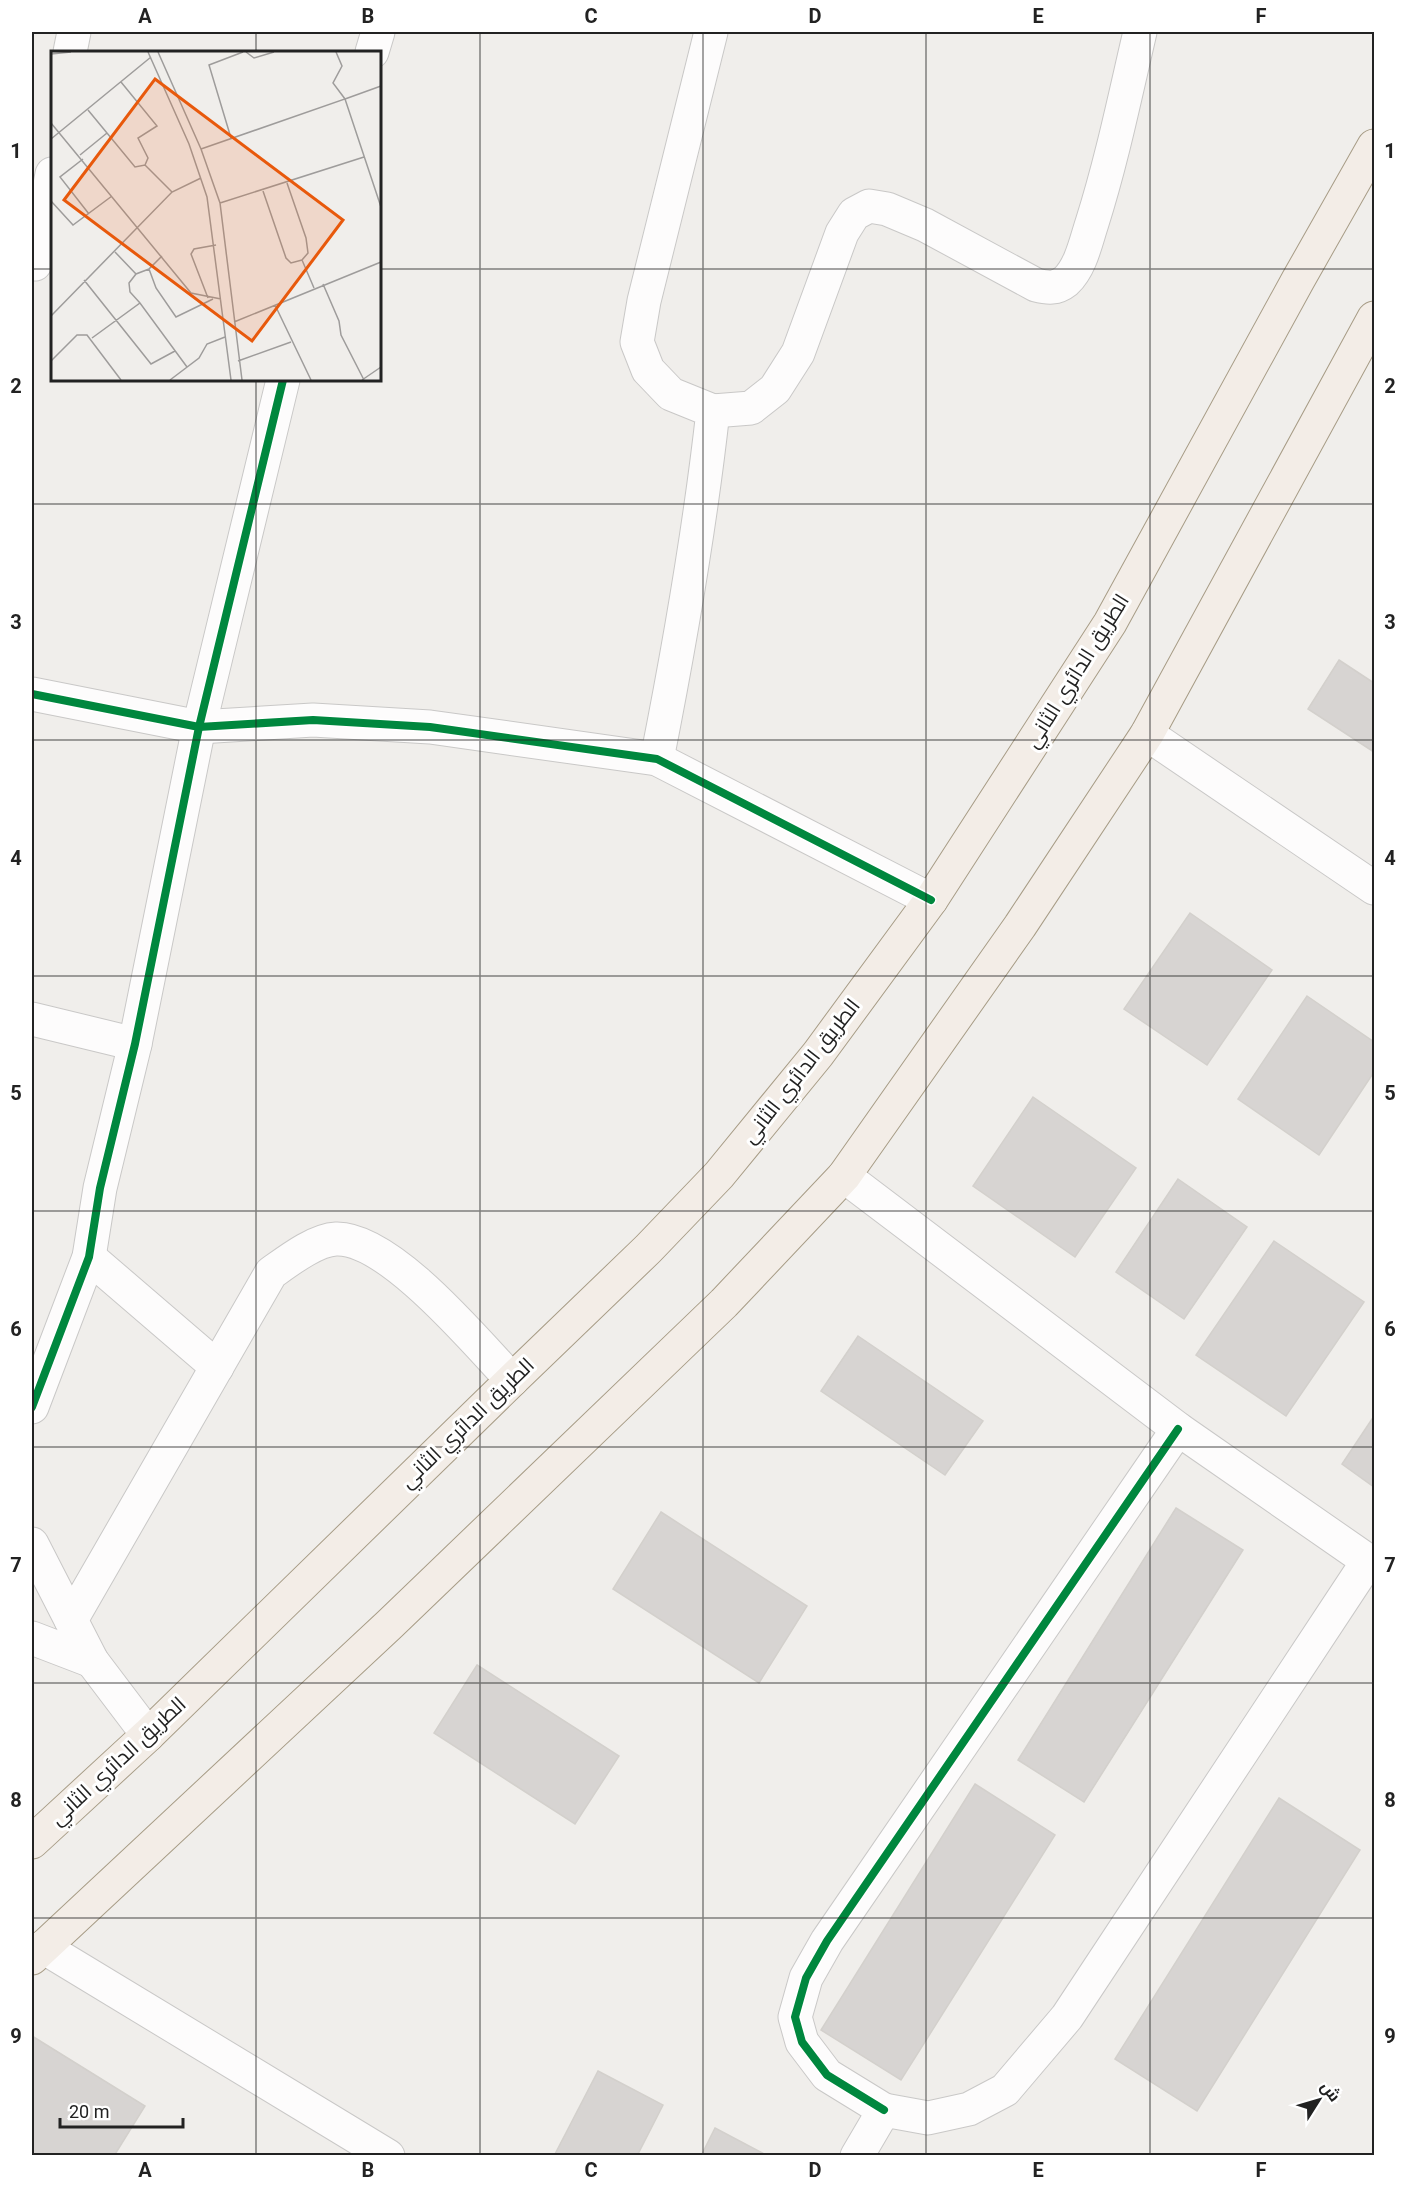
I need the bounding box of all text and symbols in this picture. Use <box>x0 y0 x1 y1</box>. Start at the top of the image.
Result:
text: A <box>138 4 152 28</box>
text: B <box>362 4 374 28</box>
text: C <box>584 4 598 28</box>
text: D <box>809 4 822 28</box>
text: E <box>1032 4 1044 28</box>
text: F <box>1256 4 1267 28</box>
inset map <box>51 51 381 381</box>
text: 1 <box>10 139 22 163</box>
text: 1 <box>1384 139 1396 163</box>
text: 2 <box>10 374 22 398</box>
text: 2 <box>1384 374 1396 398</box>
street label: الطريق الدائري الثاني <box>1020 590 1137 755</box>
text: 3 <box>10 610 22 634</box>
text: 3 <box>1384 610 1396 634</box>
text: 4 <box>10 846 22 870</box>
text: 4 <box>1384 846 1396 870</box>
street label: الطريق الدائري الثاني <box>737 994 868 1151</box>
text: 5 <box>10 1081 22 1105</box>
text: 5 <box>1384 1081 1396 1105</box>
text: 6 <box>10 1317 22 1341</box>
text: 6 <box>1384 1317 1396 1341</box>
street label: الطريق الدائري الثاني <box>395 1353 542 1496</box>
text: 7 <box>10 1553 22 1577</box>
text: 7 <box>1384 1553 1396 1577</box>
street label: الطريق الدائري الثاني <box>45 1692 194 1833</box>
text: 8 <box>10 1788 22 1812</box>
text: 8 <box>1384 1788 1396 1812</box>
text: 9 <box>10 2024 22 2048</box>
text: 9 <box>1384 2024 1396 2048</box>
north arrow <box>1289 2070 1349 2130</box>
text: ش <box>1317 2077 1344 2105</box>
scale bar <box>60 2091 183 2129</box>
text: 20 m <box>69 2101 109 2122</box>
text: A <box>138 2158 152 2182</box>
text: B <box>362 2158 374 2182</box>
text: C <box>584 2158 598 2182</box>
text: D <box>809 2158 822 2182</box>
text: E <box>1032 2158 1044 2182</box>
text: F <box>1256 2158 1267 2182</box>

